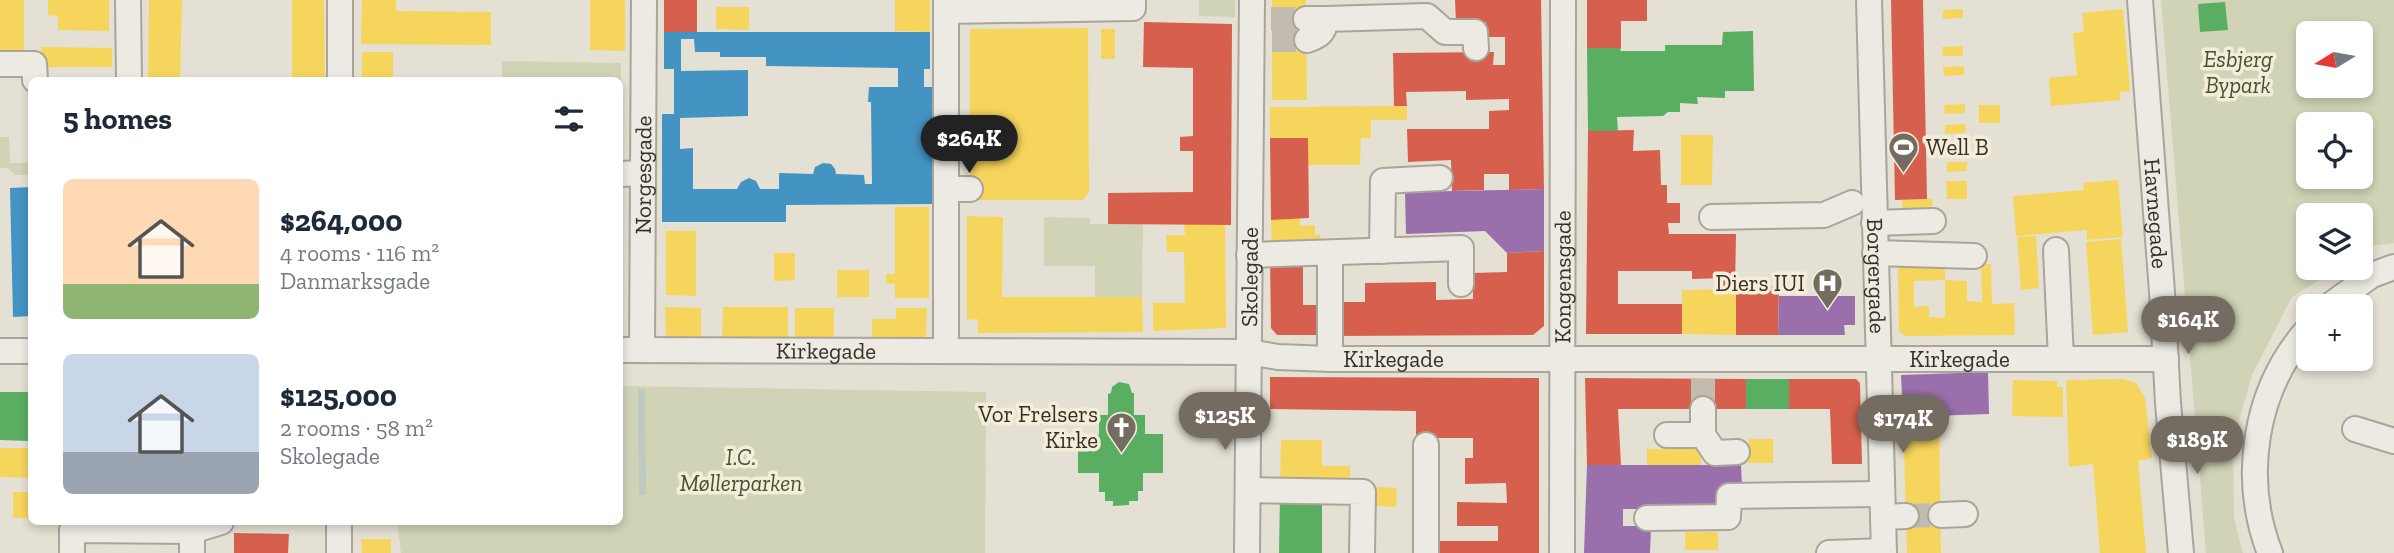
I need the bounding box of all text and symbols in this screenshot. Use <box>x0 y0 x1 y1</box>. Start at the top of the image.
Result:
north arrow <box>2296 21 2373 98</box>
map controls <box>2296 21 2373 371</box>
park label: Esbjerg Bypark <box>2203 45 2273 99</box>
icon: filters <box>550 100 588 138</box>
text: 5 homes <box>63 101 172 137</box>
button: locate <box>2296 112 2373 189</box>
street label: Norgesgade <box>629 116 657 234</box>
pin: $264K <box>920 116 1018 175</box>
text: $264K <box>937 124 1001 152</box>
sports icon: Well B <box>1886 130 1920 174</box>
place label: Well B <box>1926 133 1989 161</box>
street label: Havnegade <box>2138 157 2174 270</box>
text: $264,000 <box>280 203 403 239</box>
button: layers <box>2296 203 2373 280</box>
icon: home <box>119 207 203 291</box>
street label: Kongensgade <box>1548 210 1577 344</box>
street label: Borgergade <box>1861 218 1892 334</box>
street label: Skolegade <box>1235 227 1264 327</box>
text: 4 rooms · 116 m² <box>280 239 439 267</box>
hospital icon: Diers IUI <box>1811 266 1845 310</box>
text: Danmarksgade <box>280 267 430 295</box>
place label: Diers IUI <box>1715 269 1805 297</box>
button: + <box>2296 294 2373 371</box>
pin: $164K <box>2139 296 2237 356</box>
text: $164K <box>2157 305 2219 333</box>
street label: Kirkegade <box>776 336 876 365</box>
street label: Kirkegade <box>1343 345 1444 373</box>
street label: Kirkegade <box>1909 345 2010 373</box>
text: $125,000 <box>280 378 397 414</box>
icon: home <box>119 382 203 466</box>
pin: $125K <box>1176 392 1274 452</box>
pin: $174K <box>1854 396 1952 455</box>
place label: Vor Frelsers Kirke <box>977 400 1098 454</box>
text: $125K <box>1195 401 1255 429</box>
text: $174K <box>1873 404 1933 432</box>
church icon: Vor Frelsers Kirke <box>1104 410 1138 454</box>
text: 2 rooms · 58 m² <box>280 414 433 442</box>
pin: $189K <box>2148 416 2246 476</box>
text: $189K <box>2167 425 2227 453</box>
text: Skolegade <box>280 442 380 470</box>
park label: I.C. Møllerparken <box>680 443 802 497</box>

